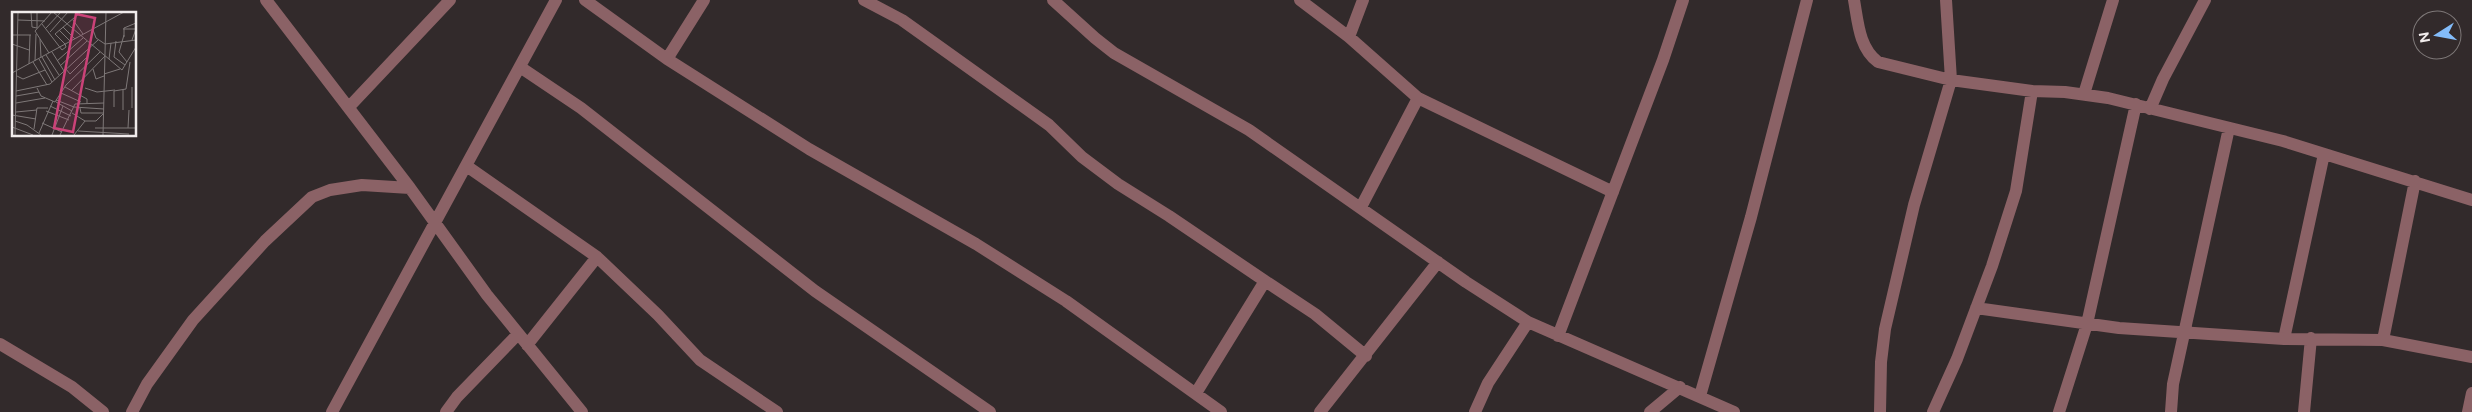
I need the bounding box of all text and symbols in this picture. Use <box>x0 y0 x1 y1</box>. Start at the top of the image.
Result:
north arrow <box>2412 10 2462 60</box>
inset map <box>12 12 136 136</box>
text: N <box>2415 30 2434 44</box>

